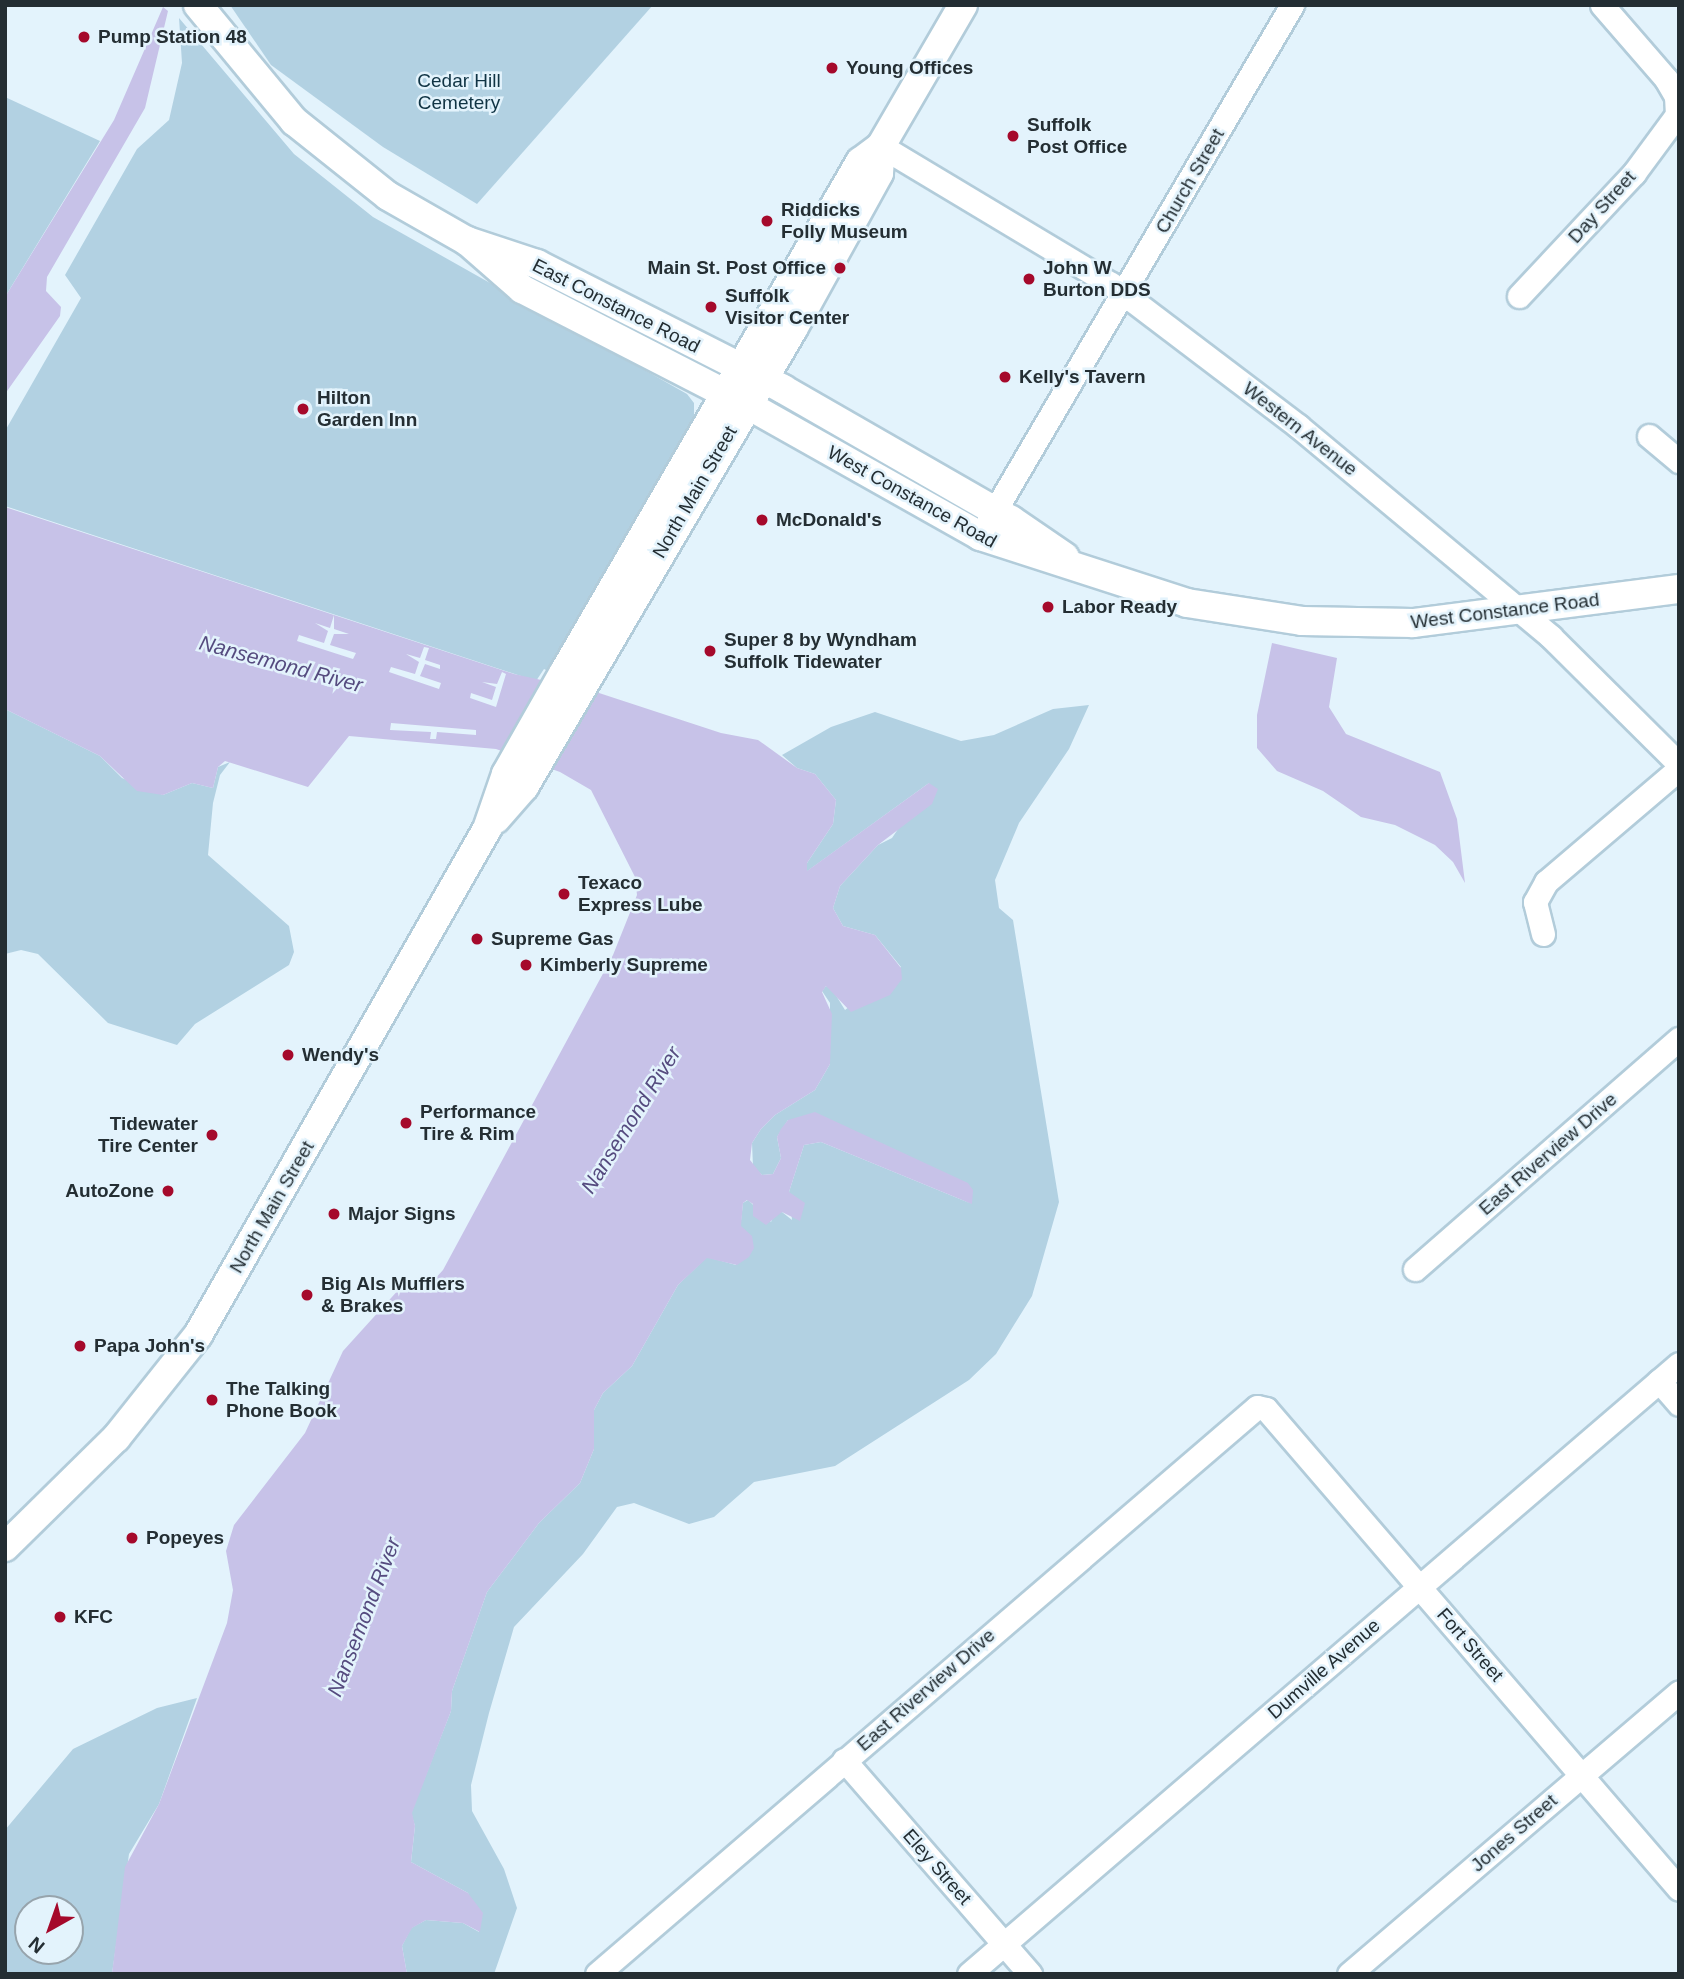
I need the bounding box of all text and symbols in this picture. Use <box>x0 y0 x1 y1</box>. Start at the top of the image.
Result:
place label: Pump Station 48 <box>98 26 247 48</box>
marker: Pump Station 48 <box>76 29 92 45</box>
place label: Young Offices <box>846 57 973 79</box>
marker: Young Offices <box>824 60 840 76</box>
park label: Cedar Hill Cemetery <box>417 70 501 114</box>
place label: Suffolk Post Office <box>1027 114 1127 158</box>
street label: Church Street <box>1151 125 1229 237</box>
marker: Suffolk Post Office <box>1005 128 1021 144</box>
street label: Day Street <box>1563 166 1641 248</box>
place label: Riddicks Folly Museum <box>781 199 908 243</box>
marker: Riddicks Folly Museum <box>759 213 775 229</box>
street label: East Constance Road <box>528 254 704 358</box>
place label: Main St. Post Office <box>648 257 826 279</box>
place label: John W Burton DDS <box>1043 257 1151 301</box>
marker: Main St. Post Office <box>832 260 848 276</box>
marker: John W Burton DDS <box>1021 271 1037 287</box>
place label: Suffolk Visitor Center <box>725 285 849 329</box>
marker: Suffolk Visitor Center <box>703 299 719 315</box>
place label: Kelly's Tavern <box>1019 366 1146 388</box>
marker: Kelly's Tavern <box>997 369 1013 385</box>
street label: Western Avenue <box>1238 377 1362 481</box>
place label: Hilton Garden Inn <box>317 387 417 431</box>
marker: Hilton Garden Inn <box>295 401 311 417</box>
street label: North Main Street <box>648 422 742 562</box>
street label: West Constance Road <box>823 441 1001 553</box>
place label: McDonald's <box>776 509 882 531</box>
marker: McDonald's <box>754 512 770 528</box>
street label: West Constance Road <box>1409 588 1601 634</box>
place label: Labor Ready <box>1062 596 1177 618</box>
marker: Labor Ready <box>1040 599 1056 615</box>
place label: Super 8 by Wyndham Suffolk Tidewater <box>724 629 917 673</box>
water label: Nansemond River <box>197 630 365 698</box>
marker: Super 8 by Wyndham Suffolk Tidewater <box>702 643 718 659</box>
place label: Texaco Express Lube <box>578 872 703 916</box>
marker: Texaco Express Lube <box>556 886 572 902</box>
place label: Supreme Gas <box>491 928 613 950</box>
marker: Supreme Gas <box>469 931 485 947</box>
place label: Kimberly Supreme <box>540 954 708 976</box>
marker: Kimberly Supreme <box>518 957 534 973</box>
water label: Nansemond River <box>576 1042 686 1198</box>
place label: Wendy's <box>302 1044 379 1066</box>
marker: Wendy's <box>280 1047 296 1063</box>
street label: East Riverview Drive <box>1474 1088 1622 1220</box>
place label: Performance Tire & Rim <box>420 1101 536 1145</box>
place label: Tidewater Tire Center <box>98 1113 198 1157</box>
marker: Performance Tire & Rim <box>398 1115 414 1131</box>
marker: Tidewater Tire Center <box>204 1127 220 1143</box>
street label: North Main Street <box>225 1137 319 1277</box>
place label: AutoZone <box>65 1180 154 1202</box>
marker: AutoZone <box>160 1183 176 1199</box>
place label: Major Signs <box>348 1203 456 1225</box>
marker: Major Signs <box>326 1206 342 1222</box>
place label: Big Als Mufflers & Brakes <box>321 1273 466 1317</box>
marker: Big Als Mufflers & Brakes <box>299 1287 315 1303</box>
place label: Papa John's <box>94 1335 205 1357</box>
marker: Papa John's <box>72 1338 88 1354</box>
place label: The Talking Phone Book <box>226 1378 337 1422</box>
marker: The Talking Phone Book <box>204 1392 220 1408</box>
place label: Popeyes <box>146 1527 224 1549</box>
marker: Popeyes <box>124 1530 140 1546</box>
water label: Nansemond River <box>322 1534 406 1700</box>
street label: Fort Street <box>1432 1604 1508 1686</box>
place label: KFC <box>74 1606 113 1628</box>
marker: KFC <box>52 1609 68 1625</box>
street label: Dumville Avenue <box>1263 1614 1385 1724</box>
street label: East Riverview Drive <box>852 1624 1000 1756</box>
street label: Jones Street <box>1466 1789 1562 1877</box>
street label: Eley Street <box>898 1824 976 1910</box>
north arrow <box>14 1895 84 1965</box>
text: N <box>24 1932 48 1957</box>

